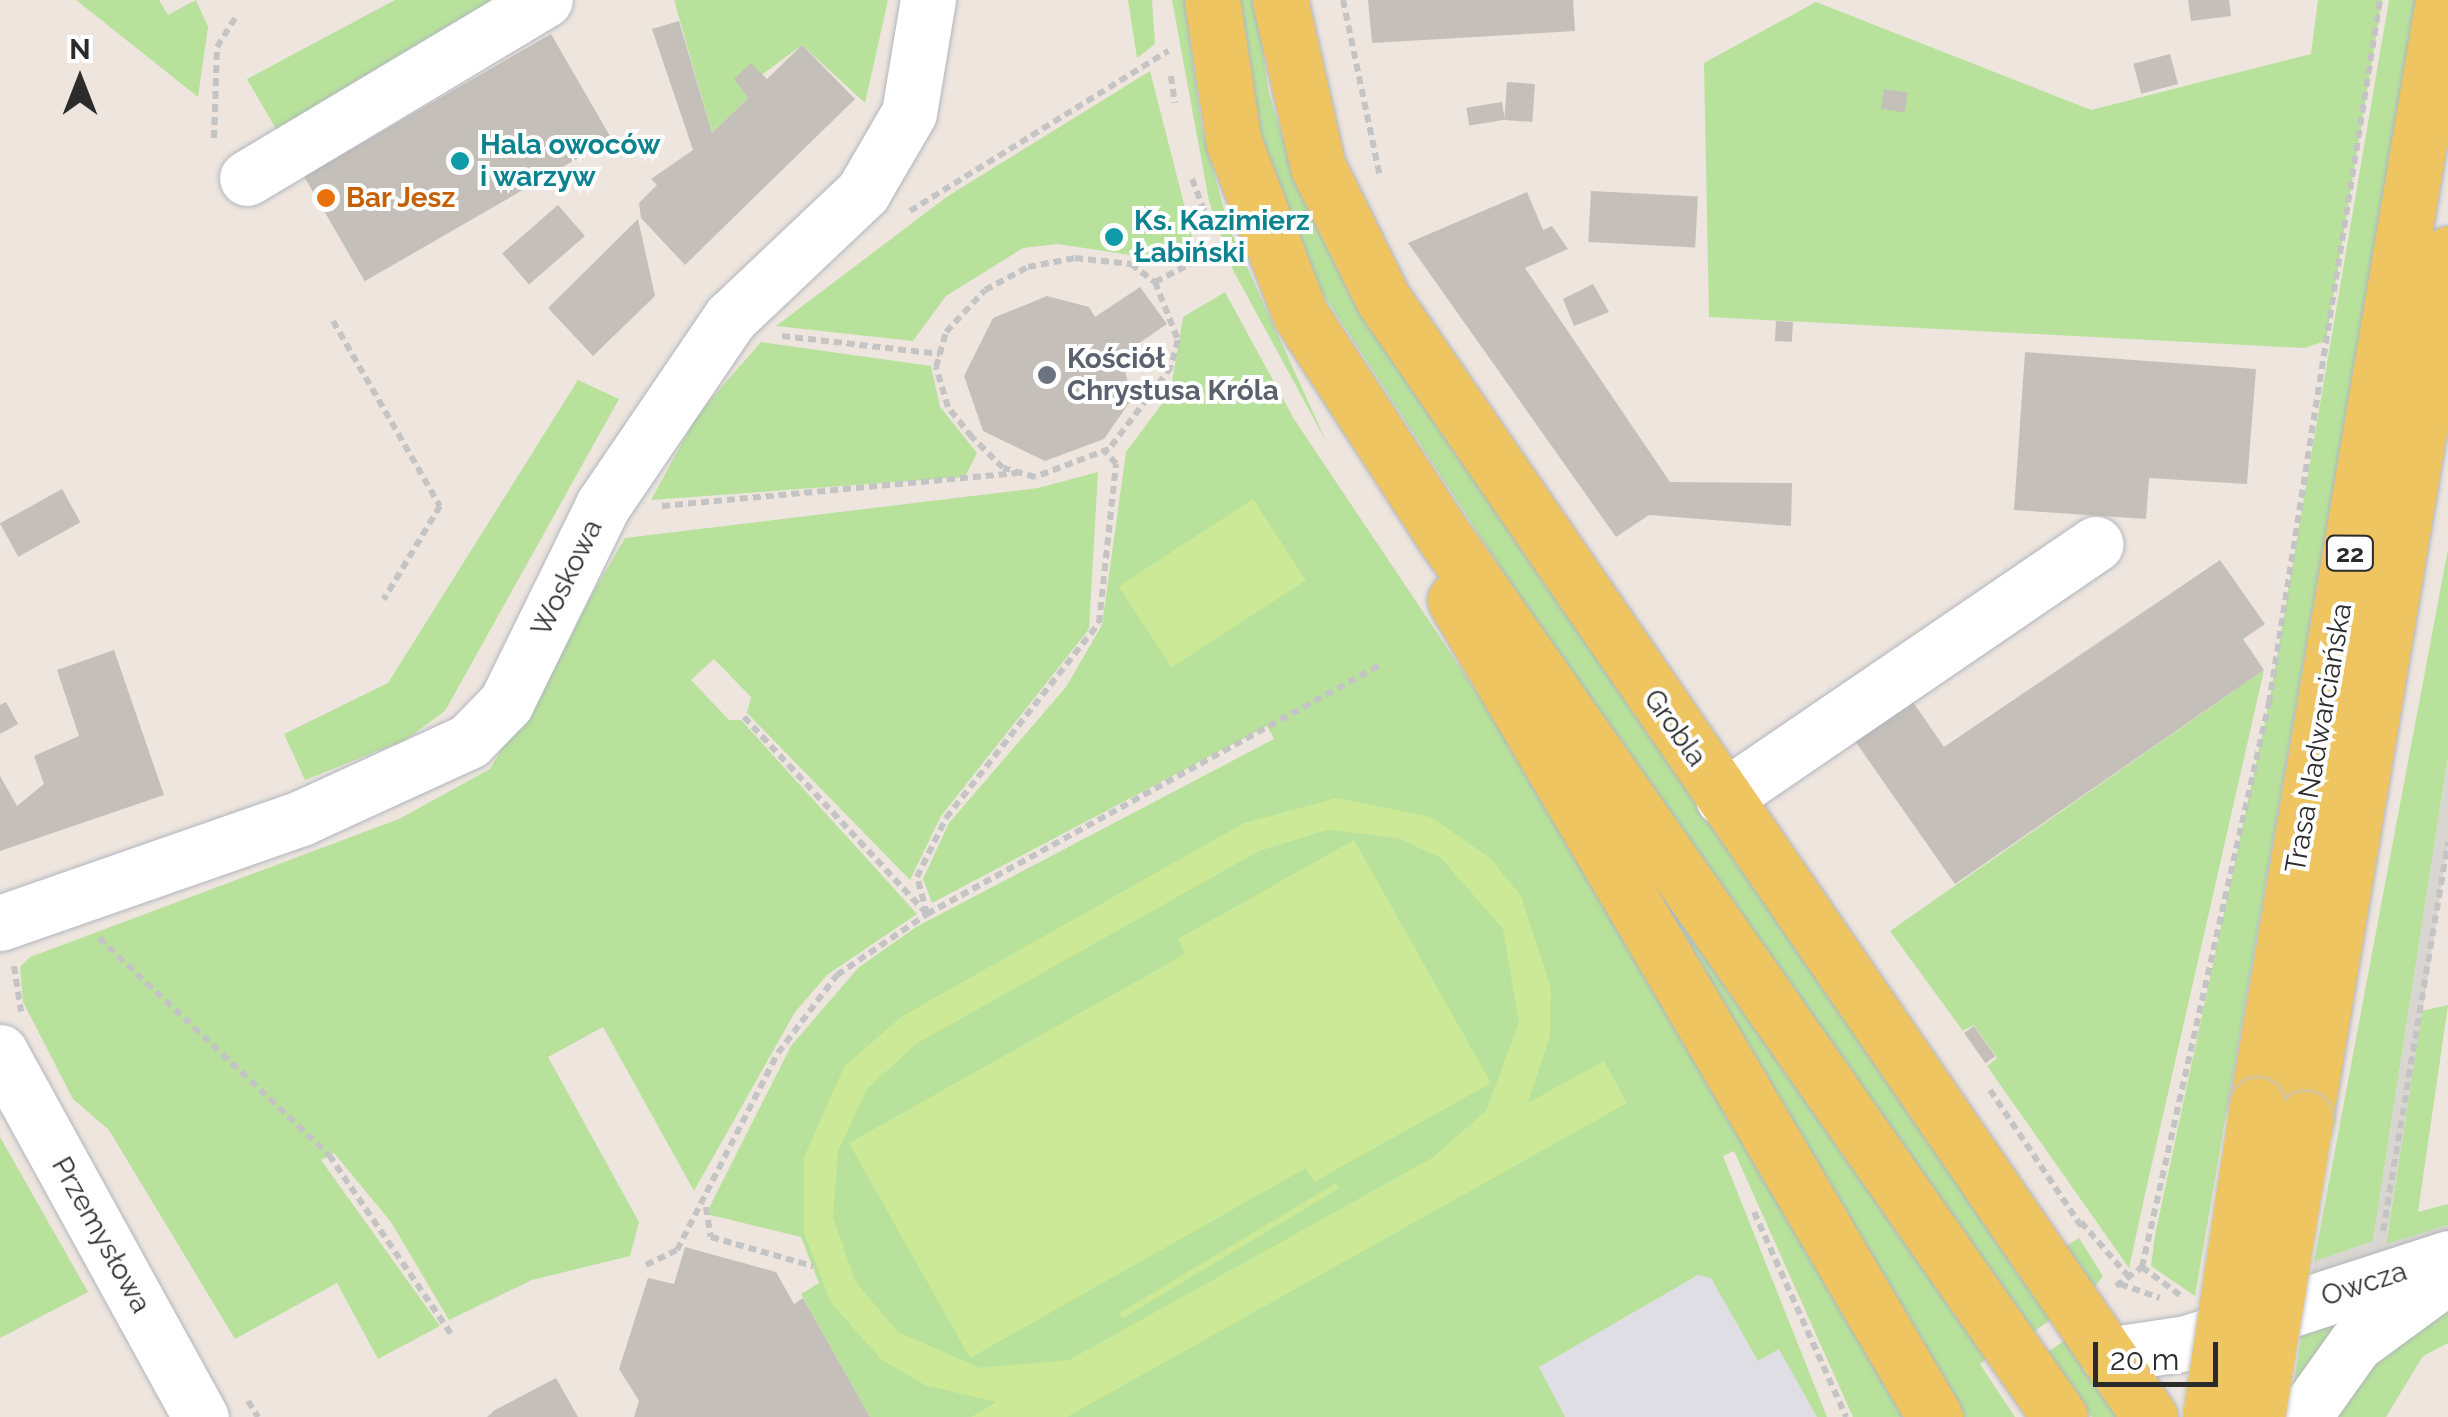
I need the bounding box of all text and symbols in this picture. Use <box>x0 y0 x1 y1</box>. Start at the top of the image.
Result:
north arrow <box>30 30 130 130</box>
text: N <box>69 33 91 66</box>
place label: Hala owoców i warzyw <box>480 128 660 194</box>
marker: Hala owoców i warzyw <box>449 150 471 172</box>
place label: Bar Jesz <box>346 181 457 215</box>
marker: Bar Jesz <box>315 187 337 209</box>
place label: Ks. Kazimierz Łabiński <box>1134 204 1310 270</box>
marker: Ks. Kazimierz Łabiński <box>1103 226 1125 248</box>
place label: Kościół Chrystusa Króla <box>1067 342 1279 408</box>
marker: Kościół Chrystusa Króla <box>1036 364 1058 386</box>
street label: Woskowa <box>524 514 610 642</box>
road number: 22 <box>2325 533 2375 573</box>
street label: Trasa Nadwarciańska <box>2279 600 2359 876</box>
street label: Grobla <box>1637 683 1713 773</box>
street label: Przemysłowa <box>44 1151 158 1319</box>
street label: Owcza <box>2317 1254 2411 1314</box>
scale bar <box>2098 1322 2223 1384</box>
text: 20 m <box>2110 1342 2179 1377</box>

